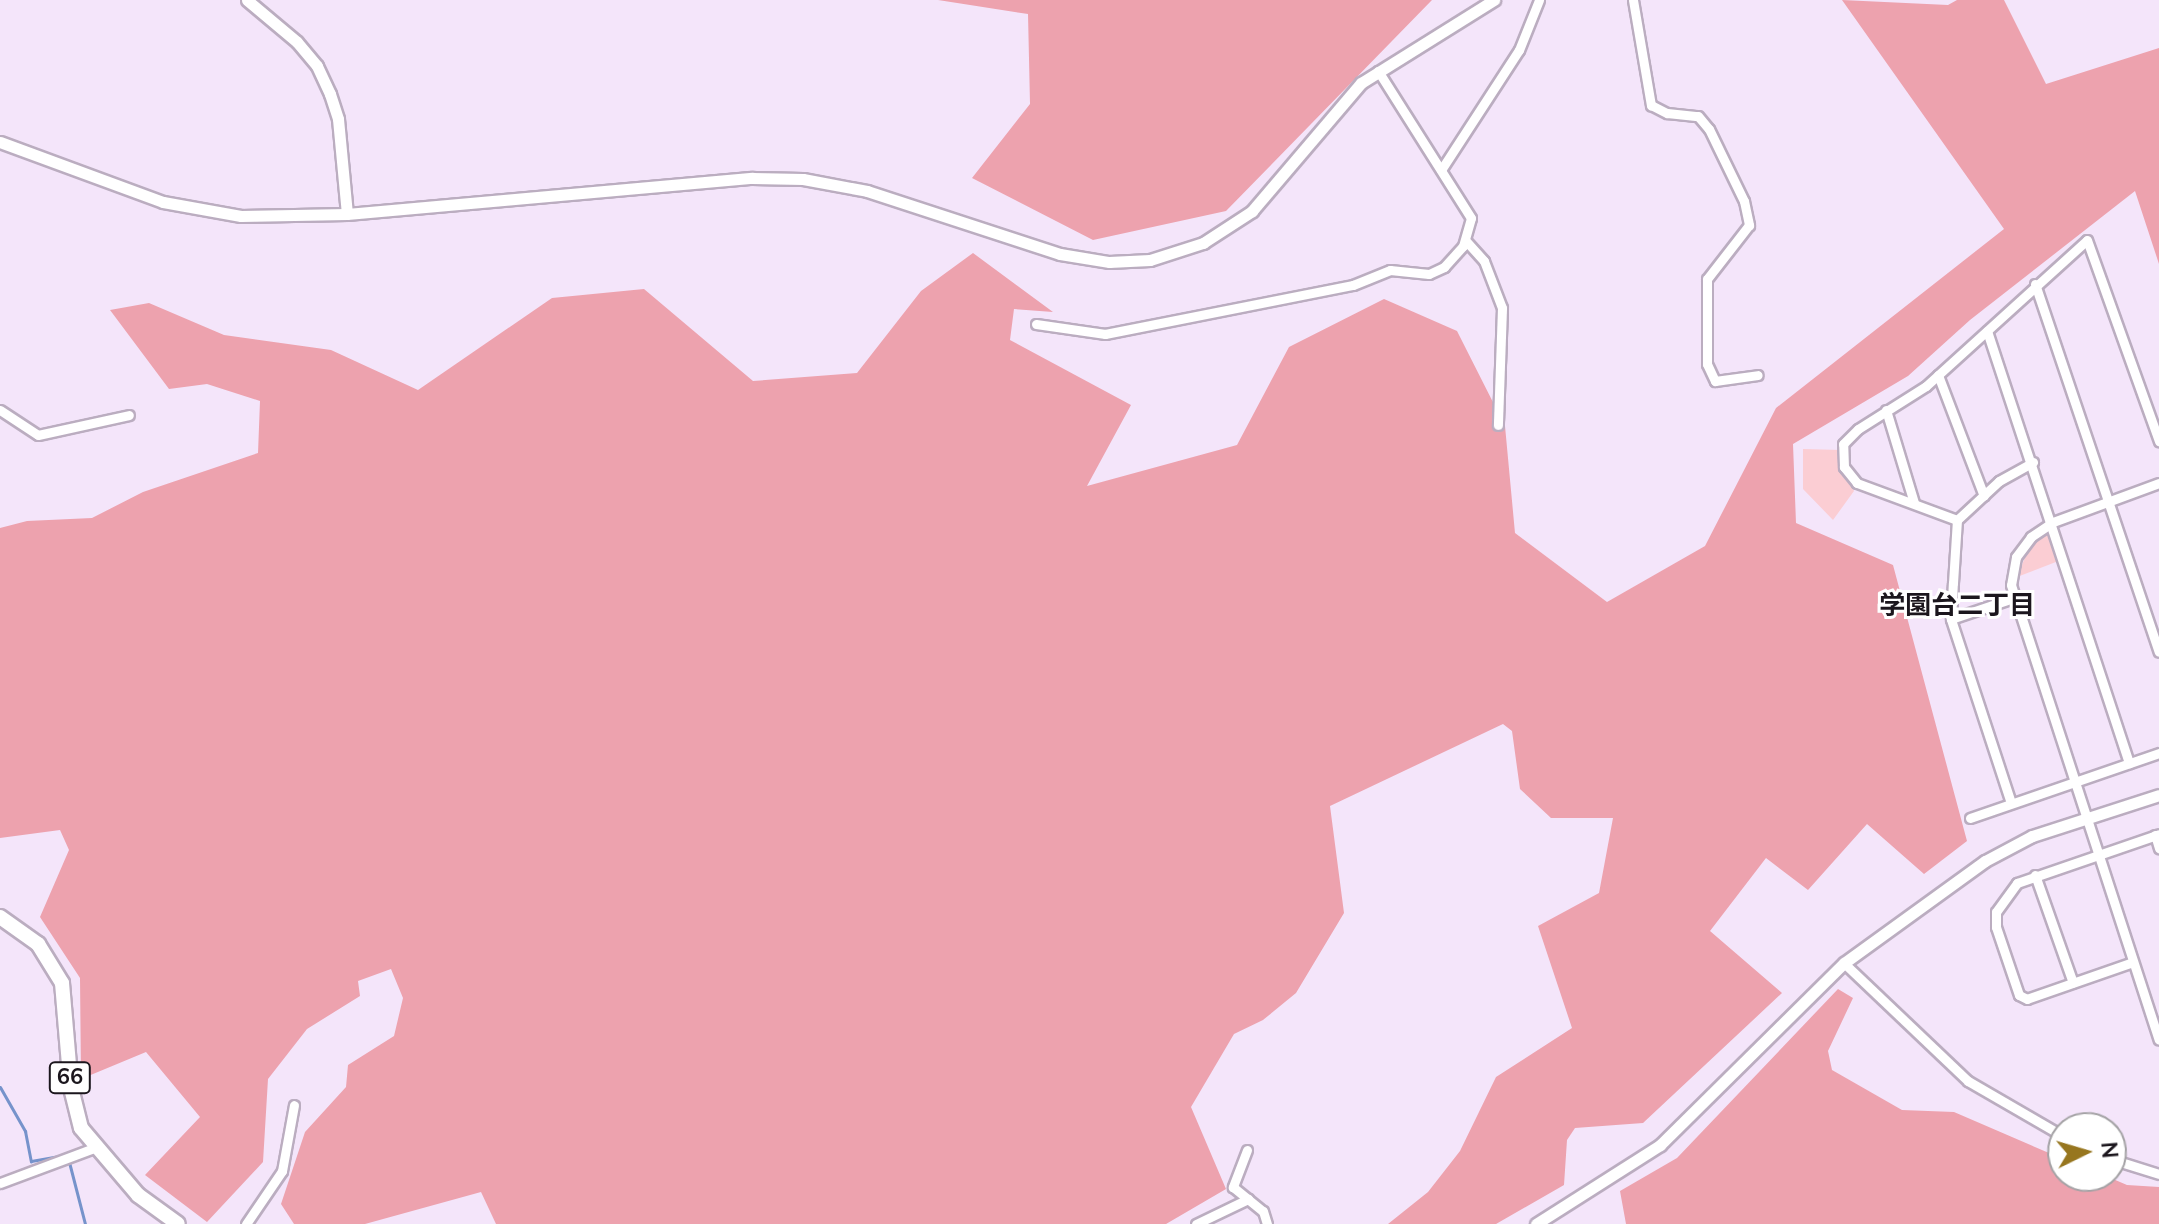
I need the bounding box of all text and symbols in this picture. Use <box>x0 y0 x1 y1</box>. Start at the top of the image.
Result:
district label: 学園台二丁目 <box>1879 590 2035 622</box>
road number: 66 <box>48 1060 92 1096</box>
north arrow <box>2047 1112 2127 1192</box>
text: N <box>2093 1141 2125 1160</box>

